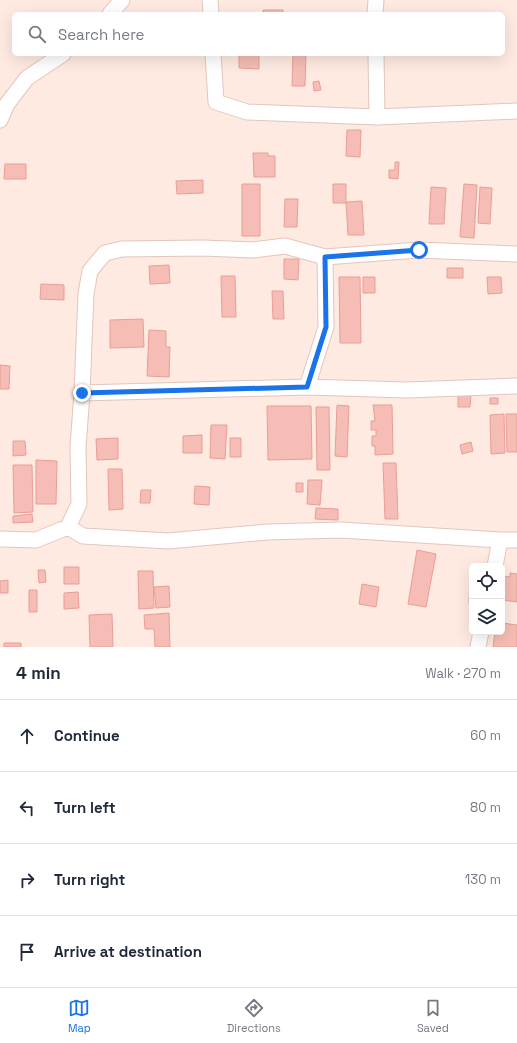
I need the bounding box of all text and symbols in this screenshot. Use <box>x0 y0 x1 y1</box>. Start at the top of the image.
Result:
search box <box>12 12 505 56</box>
icon: search <box>26 23 48 45</box>
text: Search here <box>58 25 144 44</box>
route start <box>410 241 428 259</box>
route end <box>73 384 91 402</box>
map controls <box>469 563 505 635</box>
button: locate <box>469 563 505 599</box>
button: layers <box>469 599 505 635</box>
text: 4 min <box>16 662 61 684</box>
text: Walk · 270 m <box>425 665 501 682</box>
icon: ahead <box>16 725 38 747</box>
text: Continue <box>54 726 120 745</box>
text: 60 m <box>470 727 501 744</box>
icon: left <box>16 797 38 819</box>
text: Turn left <box>54 798 116 817</box>
text: 80 m <box>470 799 501 816</box>
icon: right <box>16 869 38 891</box>
text: Turn right <box>54 870 125 889</box>
text: 130 m <box>465 871 501 888</box>
icon: arrive <box>16 941 38 963</box>
text: Arrive at destination <box>54 942 202 961</box>
tab: Map <box>68 997 91 1035</box>
tab: Directions <box>227 997 281 1035</box>
tab: Saved <box>417 997 449 1035</box>

